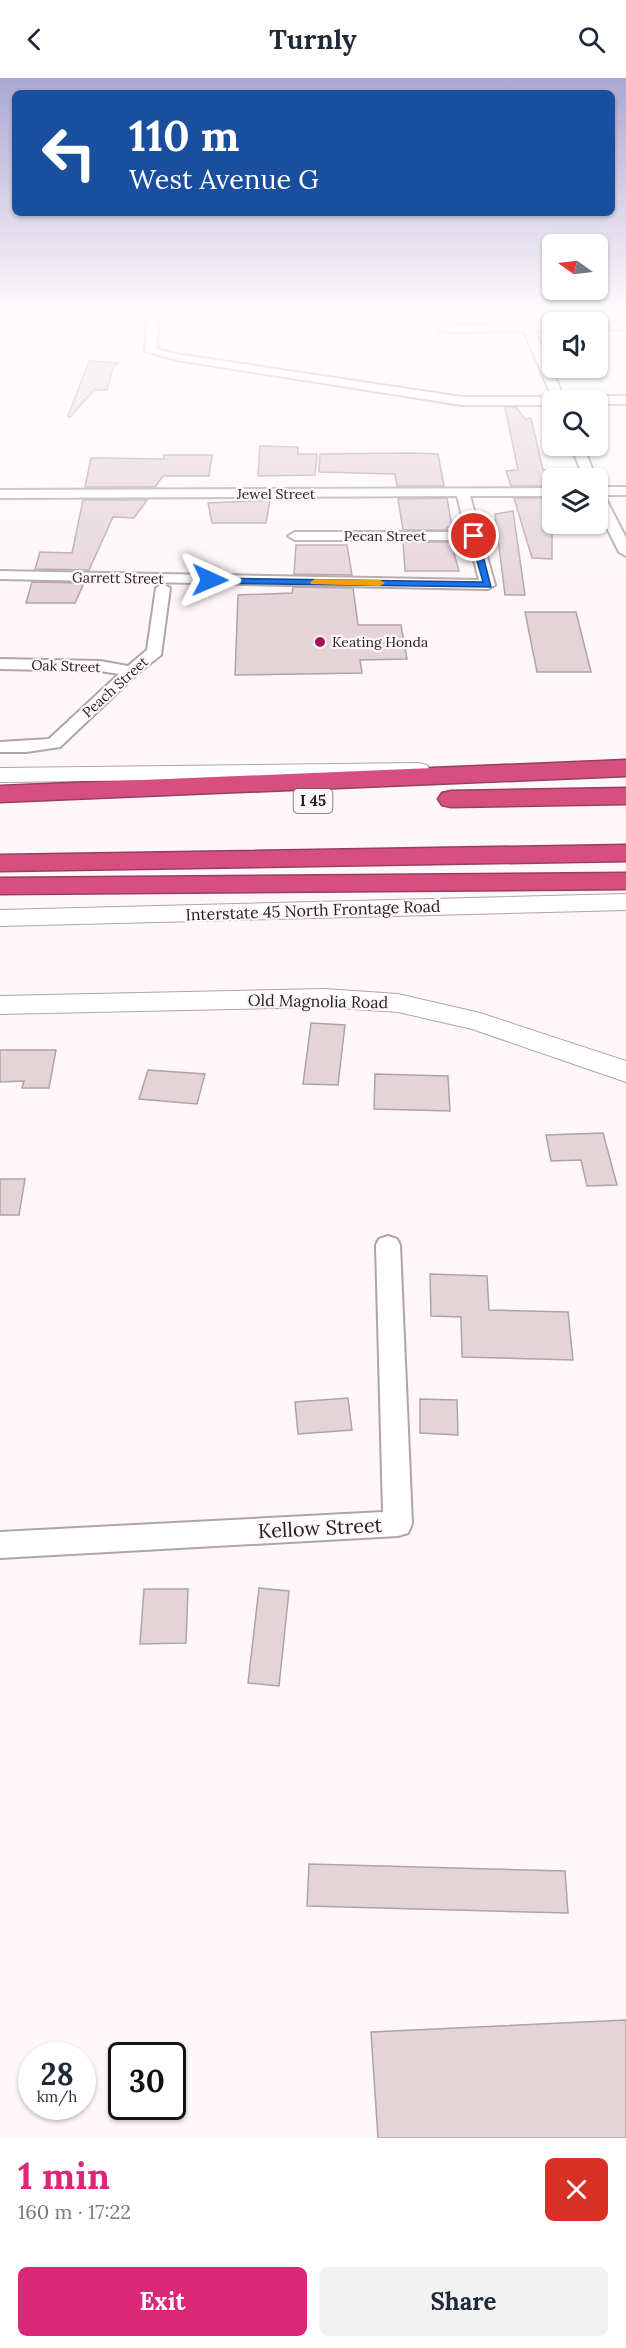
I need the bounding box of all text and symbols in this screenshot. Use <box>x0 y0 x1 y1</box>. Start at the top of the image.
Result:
text: Turnly <box>269 22 357 56</box>
icon: back <box>18 23 51 56</box>
icon: search <box>575 23 608 56</box>
text: 110 m <box>129 109 240 163</box>
icon: left <box>30 114 108 192</box>
text: West Avenue G <box>129 162 319 196</box>
north arrow <box>542 234 608 300</box>
map controls <box>542 234 608 534</box>
button: sound <box>542 312 608 378</box>
button: search <box>542 390 608 456</box>
button: layers <box>542 468 608 534</box>
street label: Jewel Street <box>236 485 316 503</box>
pin <box>448 510 499 561</box>
icon: arrive <box>457 519 490 552</box>
street label: Pecan Street <box>344 527 427 545</box>
position arrow <box>178 548 242 612</box>
street label: Garrett Street <box>72 568 165 588</box>
place label: Keating Honda <box>332 633 428 651</box>
marker: Keating Honda <box>313 635 327 649</box>
street label: Peach Street <box>78 652 152 721</box>
street label: Oak Street <box>31 656 101 676</box>
road number: I 45 <box>294 789 332 813</box>
street label: Interstate 45 North Frontage Road <box>185 896 441 924</box>
street label: Old Magnolia Road <box>248 990 389 1012</box>
street label: Kellow Street <box>257 1512 383 1543</box>
speed limit sign: 30 <box>108 2042 186 2120</box>
text: 28 <box>40 2055 74 2093</box>
text: km/h <box>37 2087 77 2106</box>
text: 1 min <box>18 2153 110 2199</box>
button: close <box>545 2158 608 2221</box>
text: 160 m · 17:22 <box>18 2199 131 2224</box>
button: Exit <box>18 2267 307 2336</box>
button: Share <box>319 2267 608 2336</box>

